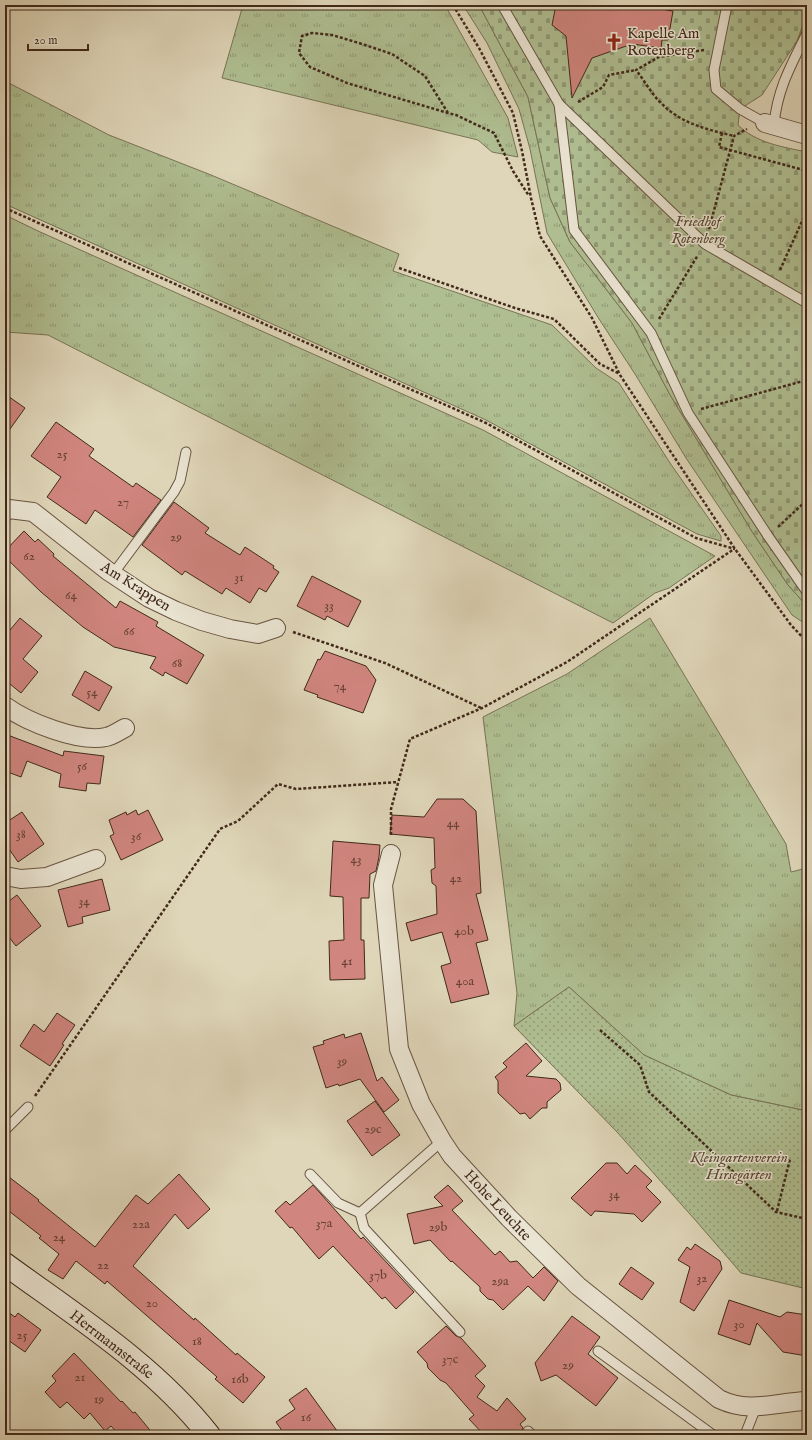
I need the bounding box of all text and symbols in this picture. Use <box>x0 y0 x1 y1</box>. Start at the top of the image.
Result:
place label: Kapelle Am Rotenberg <box>627 24 700 60</box>
scale bar <box>28 26 88 52</box>
church icon: Kapelle Am Rotenberg <box>604 32 624 52</box>
text: 20 m <box>34 33 57 48</box>
park label: Friedhof Rotenberg <box>671 212 726 249</box>
house number: 25 <box>57 446 68 463</box>
house number: 27 <box>117 494 129 511</box>
house number: 29 <box>170 529 182 546</box>
house number: 62 <box>23 548 35 565</box>
street label: Am Krappen <box>96 557 174 615</box>
house number: 31 <box>234 569 244 586</box>
house number: 64 <box>65 587 78 604</box>
house number: 33 <box>324 597 334 614</box>
house number: 66 <box>124 623 135 640</box>
house number: 68 <box>172 655 182 672</box>
house number: 74 <box>334 678 347 695</box>
house number: 54 <box>86 684 98 701</box>
house number: 56 <box>77 758 88 775</box>
house number: 44 <box>447 815 460 832</box>
house number: 38 <box>16 826 26 843</box>
house number: 36 <box>131 828 142 845</box>
house number: 43 <box>350 851 362 868</box>
house number: 42 <box>450 870 462 887</box>
house number: 34 <box>78 893 90 910</box>
house number: 40b <box>454 923 474 940</box>
house number: 41 <box>341 953 353 970</box>
house number: 40a <box>456 973 475 990</box>
house number: 39 <box>337 1053 348 1070</box>
house number: 29c <box>364 1121 382 1138</box>
park label: Kleingartenverein Hirsegärten <box>689 1148 788 1185</box>
street label: Hohe Leuchte <box>460 1166 536 1245</box>
house number: 34 <box>608 1186 620 1203</box>
house number: 37a <box>316 1215 333 1232</box>
house number: 22a <box>132 1216 150 1233</box>
house number: 29b <box>429 1219 447 1236</box>
house number: 24 <box>53 1229 66 1246</box>
house number: 22 <box>97 1257 109 1274</box>
house number: 37b <box>369 1267 387 1284</box>
house number: 32 <box>697 1270 707 1287</box>
house number: 29a <box>491 1273 509 1290</box>
house number: 20 <box>146 1295 158 1312</box>
street label: Herrmannstraße <box>66 1306 158 1383</box>
house number: 30 <box>733 1316 745 1333</box>
house number: 25 <box>17 1327 28 1344</box>
house number: 18 <box>192 1333 202 1350</box>
house number: 37c <box>442 1351 459 1368</box>
house number: 29 <box>562 1357 574 1374</box>
house number: 21 <box>75 1369 86 1386</box>
house number: 16b <box>231 1371 249 1388</box>
house number: 19 <box>94 1391 105 1408</box>
house number: 16 <box>301 1409 312 1426</box>

